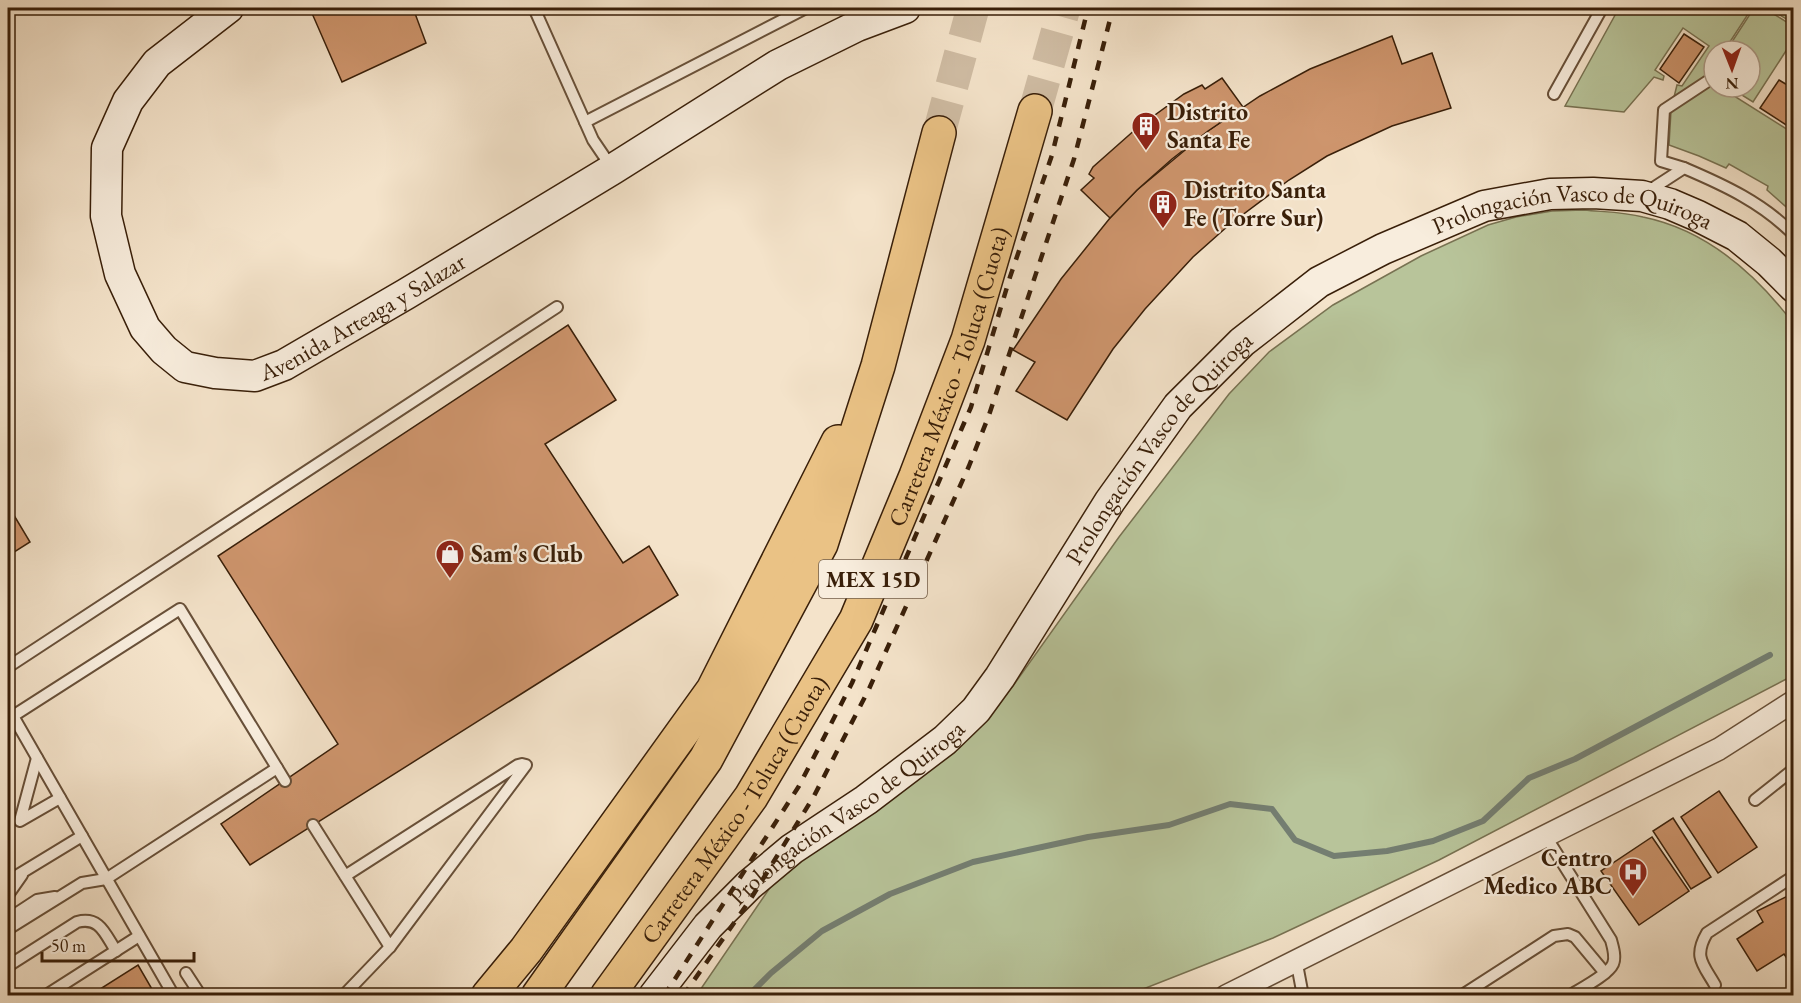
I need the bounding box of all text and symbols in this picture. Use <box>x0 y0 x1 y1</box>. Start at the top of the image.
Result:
north arrow <box>1702 39 1762 99</box>
text: N <box>1726 73 1739 94</box>
place label: Distrito Santa Fe <box>1167 96 1250 155</box>
building icon: Distrito Santa Fe <box>1130 110 1162 152</box>
place label: Distrito Santa Fe (Torre Sur) <box>1184 174 1326 233</box>
text: Prolongación Vasco de Quiroga <box>1427 177 1719 241</box>
building icon: Distrito Santa Fe (Torre Sur) <box>1147 188 1179 230</box>
street label: Prolongación Vasco de Quiroga <box>1428 213 1716 247</box>
street label: Carretera México - Toluca (Cuota) <box>881 223 1015 531</box>
street label: Avenida Arteaga y Salazar <box>254 246 471 388</box>
street label: Prolongación Vasco de Quiroga <box>1058 324 1259 570</box>
shop icon: Sam's Club <box>434 538 466 580</box>
place label: Sam's Club <box>471 538 583 569</box>
road number: MEX 15D <box>819 560 927 598</box>
street label: Carretera México - Toluca (Cuota) <box>634 670 835 950</box>
street label: Prolongación Vasco de Quiroga <box>722 713 971 912</box>
place label: Centro Medico ABC <box>1484 842 1612 901</box>
hospital icon: Centro Medico ABC <box>1617 856 1649 898</box>
scale bar <box>42 925 194 963</box>
text: 50 m <box>51 934 86 957</box>

